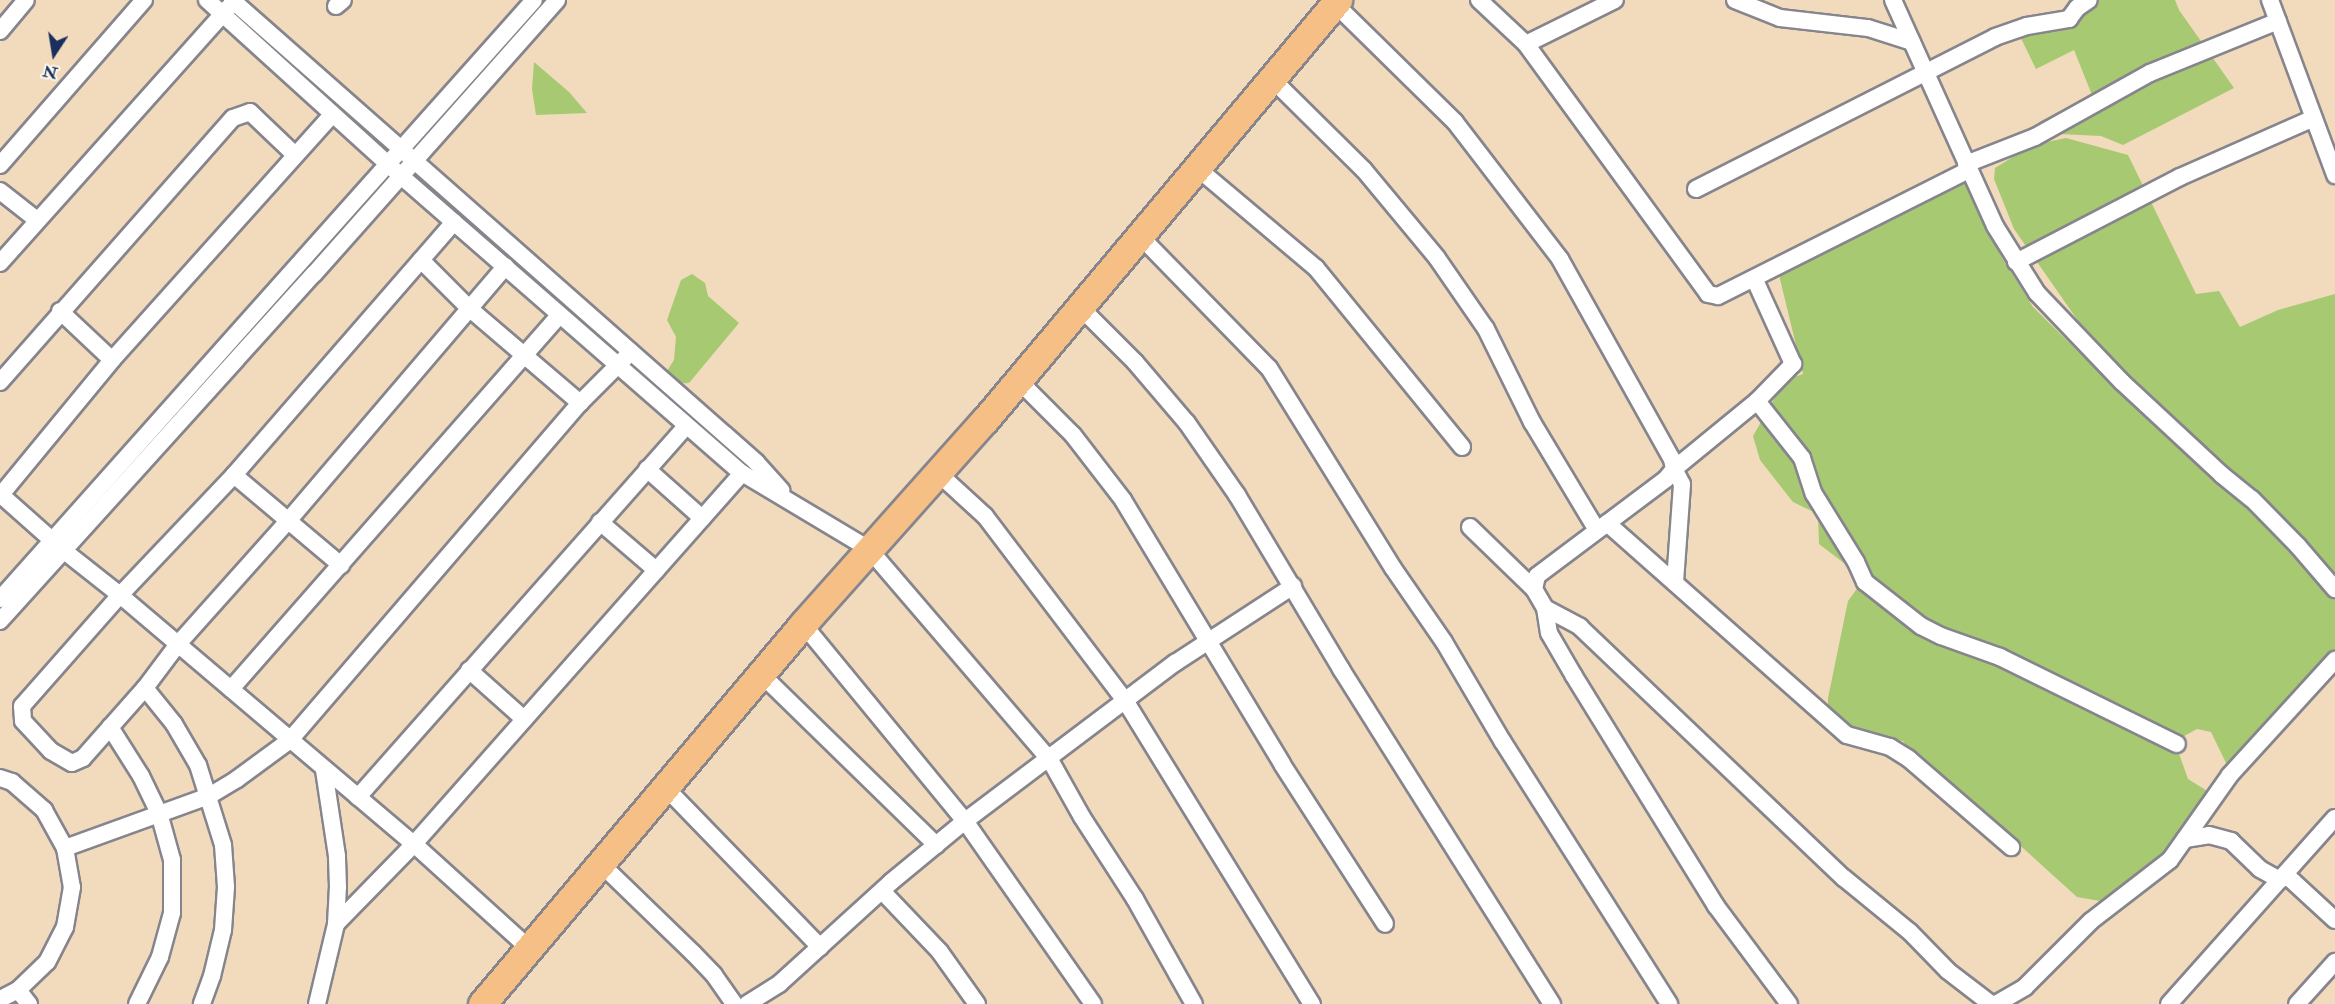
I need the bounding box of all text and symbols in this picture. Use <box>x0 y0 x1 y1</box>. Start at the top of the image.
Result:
north arrow <box>24 24 84 84</box>
text: N <box>41 60 59 83</box>

